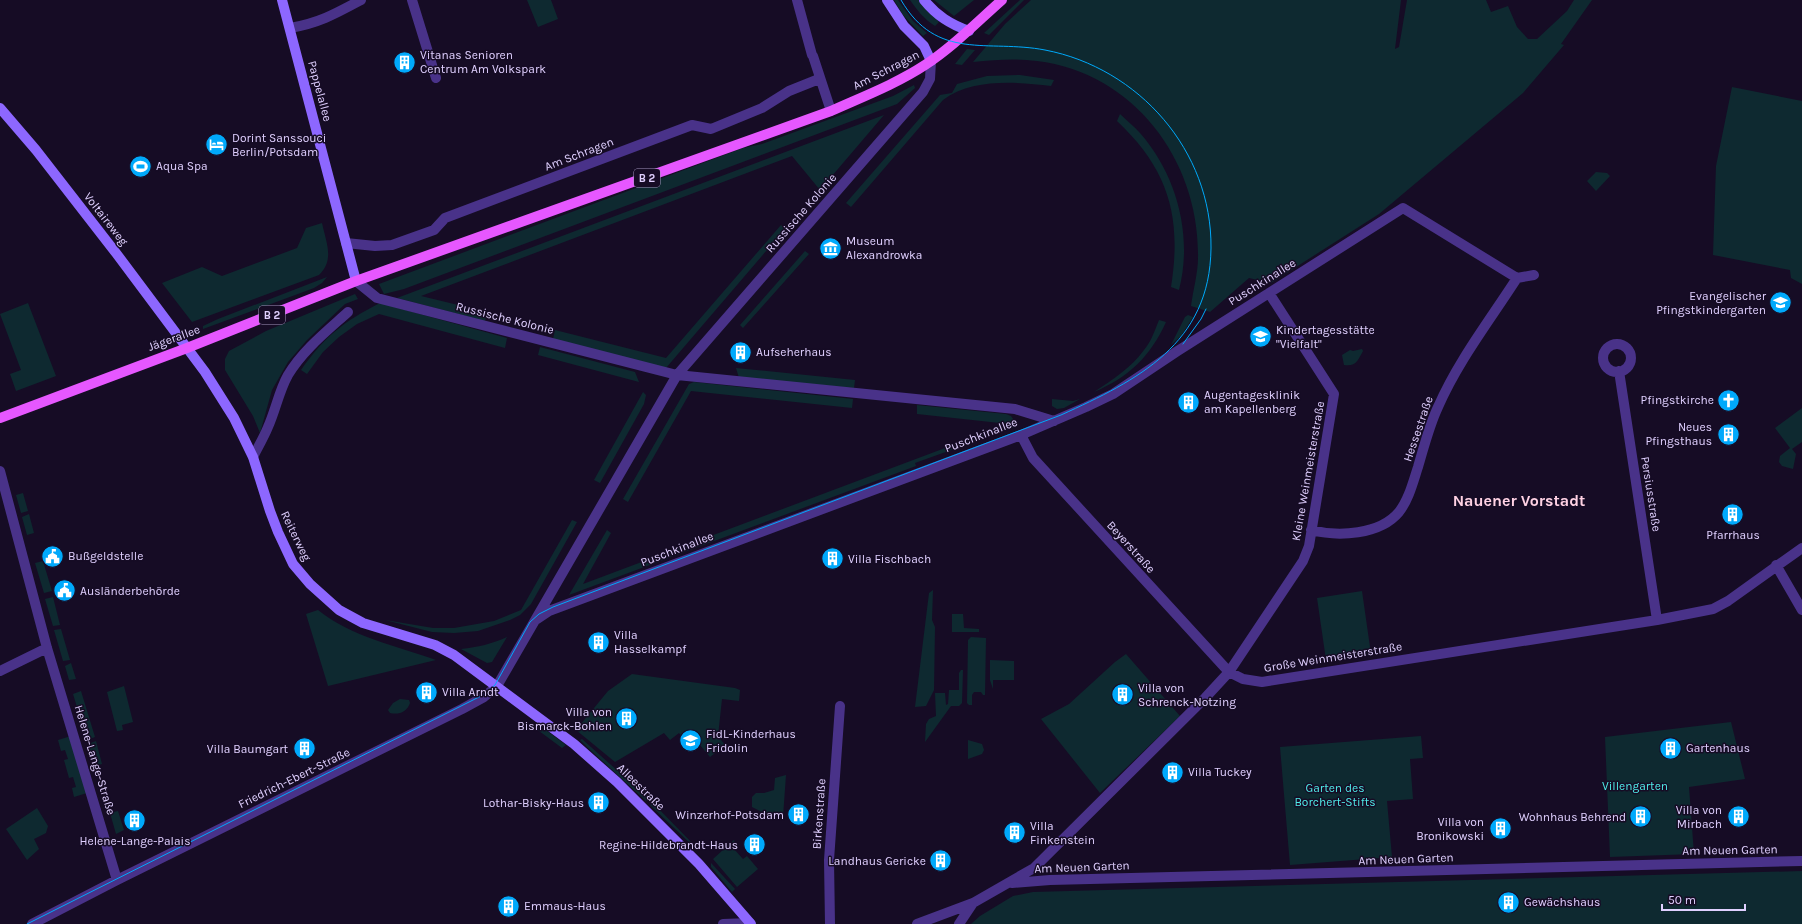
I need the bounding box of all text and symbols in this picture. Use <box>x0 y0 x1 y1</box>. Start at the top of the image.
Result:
street label: Am Schragen <box>850 47 922 93</box>
place label: Vitanas Senioren Centrum Am Volkspark <box>420 48 546 76</box>
building icon: Vitanas Senioren Centrum Am Volkspark <box>392 49 418 75</box>
street label: Pappelallee <box>305 59 335 123</box>
place label: Dorint Sanssouci Berlin/Potsdam <box>232 131 326 159</box>
hotel icon: Dorint Sanssouci Berlin/Potsdam <box>204 132 230 158</box>
street label: Am Schragen <box>543 134 615 174</box>
sports icon: Aqua Spa <box>128 153 154 179</box>
place label: Aqua Spa <box>156 159 208 173</box>
road number: B 2 <box>634 169 660 187</box>
street label: Russische Kolonie <box>763 171 839 255</box>
street label: Voltaireweg <box>81 190 131 248</box>
place label: Museum Alexandrowka <box>846 234 922 262</box>
museum icon: Museum Alexandrowka <box>817 235 843 261</box>
street label: Puschkinallee <box>1226 256 1298 308</box>
place label: Evangelischer Pfingstkindergarten <box>1656 289 1767 317</box>
school or university icon: Evangelischer Pfingstkindergarten <box>1768 290 1794 316</box>
street label: Russische Kolonie <box>455 299 555 337</box>
road number: B 2 <box>259 306 285 324</box>
street label: Jägerallee <box>146 322 202 354</box>
place label: Kindertagesstätte "Vielfalt" <box>1276 323 1375 351</box>
school or university icon: Kindertagesstätte "Vielfalt" <box>1247 324 1273 350</box>
building icon: Aufseherhaus <box>727 339 753 365</box>
place label: Aufseherhaus <box>756 345 832 359</box>
church icon: Pfingstkirche <box>1716 387 1742 413</box>
place label: Augentagesklinik am Kapellenberg <box>1204 388 1300 416</box>
building icon: Augentagesklinik am Kapellenberg <box>1175 389 1201 415</box>
place label: Pfingstkirche <box>1641 393 1714 407</box>
street label: Hessestraße <box>1400 394 1436 464</box>
street label: Kleine Weinmeisterstraße <box>1289 400 1327 542</box>
street label: Puschkinallee <box>943 415 1019 455</box>
place label: Neues Pfingsthaus <box>1645 420 1712 448</box>
building icon: Neues Pfingsthaus <box>1715 421 1741 447</box>
street label: Persiusstraße <box>1638 455 1664 533</box>
district label: Nauener Vorstadt <box>1453 491 1585 510</box>
building icon: Pfarrhaus <box>1720 501 1746 527</box>
street label: Reiterweg <box>278 509 314 563</box>
street label: Beyerstraße <box>1104 518 1158 576</box>
place label: Pfarrhaus <box>1706 528 1760 542</box>
street label: Puschkinallee <box>639 529 715 569</box>
public building icon: Bußgeldstelle <box>39 543 65 569</box>
building icon: Villa Fischbach <box>819 546 845 572</box>
place label: Bußgeldstelle <box>68 549 143 563</box>
place label: Villa Fischbach <box>848 552 931 566</box>
public building icon: Ausländerbehörde <box>51 578 77 604</box>
place label: Ausländerbehörde <box>80 584 180 598</box>
place label: Villa Hasselkampf <box>614 628 687 656</box>
building icon: Villa Hasselkampf <box>585 629 611 655</box>
street label: Große Weinmeisterstraße <box>1263 639 1403 675</box>
building icon: Villa Arndt <box>414 679 440 705</box>
place label: Villa von Schrenck-Notzing <box>1138 681 1236 709</box>
building icon: Villa von Schrenck-Notzing <box>1109 682 1135 708</box>
place label: Villa Arndt <box>442 685 499 699</box>
street label: Helene-Lange-Straße <box>72 703 118 817</box>
place label: Villa von Bismarck-Bohlen <box>517 705 612 733</box>
building icon: Villa von Bismarck-Bohlen <box>614 706 640 732</box>
place label: FidL-Kinderhaus Fridolin <box>706 727 796 755</box>
school or university icon: FidL-Kinderhaus Fridolin <box>677 728 703 754</box>
building icon: Gartenhaus <box>1658 735 1684 761</box>
building icon: Villa Baumgart <box>291 736 317 762</box>
place label: Gartenhaus <box>1686 741 1750 755</box>
place label: Villa Baumgart <box>207 742 288 756</box>
street label: Friedrich-Ebert-Straße <box>236 745 352 811</box>
building icon: Villa Tuckey <box>1159 759 1185 785</box>
street label: Alleestraße <box>614 761 668 813</box>
place label: Villa Tuckey <box>1188 765 1252 779</box>
street label: Birkenstraße <box>810 778 828 850</box>
park label: Villengarten <box>1602 779 1668 793</box>
park label: Garten des Borchert-Stifts <box>1294 781 1376 809</box>
building icon: Lothar-Bisky-Haus <box>586 790 612 816</box>
place label: Lothar-Bisky-Haus <box>483 796 584 810</box>
building icon: Winzerhof-Potsdam <box>786 802 812 828</box>
place label: Villa von Mirbach <box>1676 803 1722 831</box>
building icon: Wohnhaus Behrend <box>1628 804 1654 830</box>
building icon: Villa von Mirbach <box>1725 804 1751 830</box>
building icon: Helene-Lange-Palais <box>122 807 148 833</box>
place label: Winzerhof-Potsdam <box>675 808 784 822</box>
place label: Wohnhaus Behrend <box>1519 810 1626 824</box>
place label: Villa von Bronikowski <box>1416 815 1484 843</box>
building icon: Villa von Bronikowski <box>1487 816 1513 842</box>
place label: Villa Finkenstein <box>1030 819 1095 847</box>
building icon: Villa Finkenstein <box>1002 820 1028 846</box>
building icon: Regine-Hildebrandt-Haus <box>741 832 767 858</box>
place label: Helene-Lange-Palais <box>80 834 190 848</box>
place label: Regine-Hildebrandt-Haus <box>599 838 738 852</box>
street label: Am Neuen Garten <box>1682 842 1778 858</box>
building icon: Landhaus Gericke <box>928 848 954 874</box>
street label: Am Neuen Garten <box>1358 850 1454 868</box>
place label: Landhaus Gericke <box>828 854 926 868</box>
street label: Am Neuen Garten <box>1034 858 1130 876</box>
scale bar <box>1662 886 1745 912</box>
building icon: Gewächshaus <box>1495 889 1521 915</box>
building icon: Emmaus-Haus <box>495 893 521 919</box>
text: 50 m <box>1668 893 1696 907</box>
place label: Gewächshaus <box>1524 895 1600 909</box>
place label: Emmaus-Haus <box>524 899 606 913</box>

